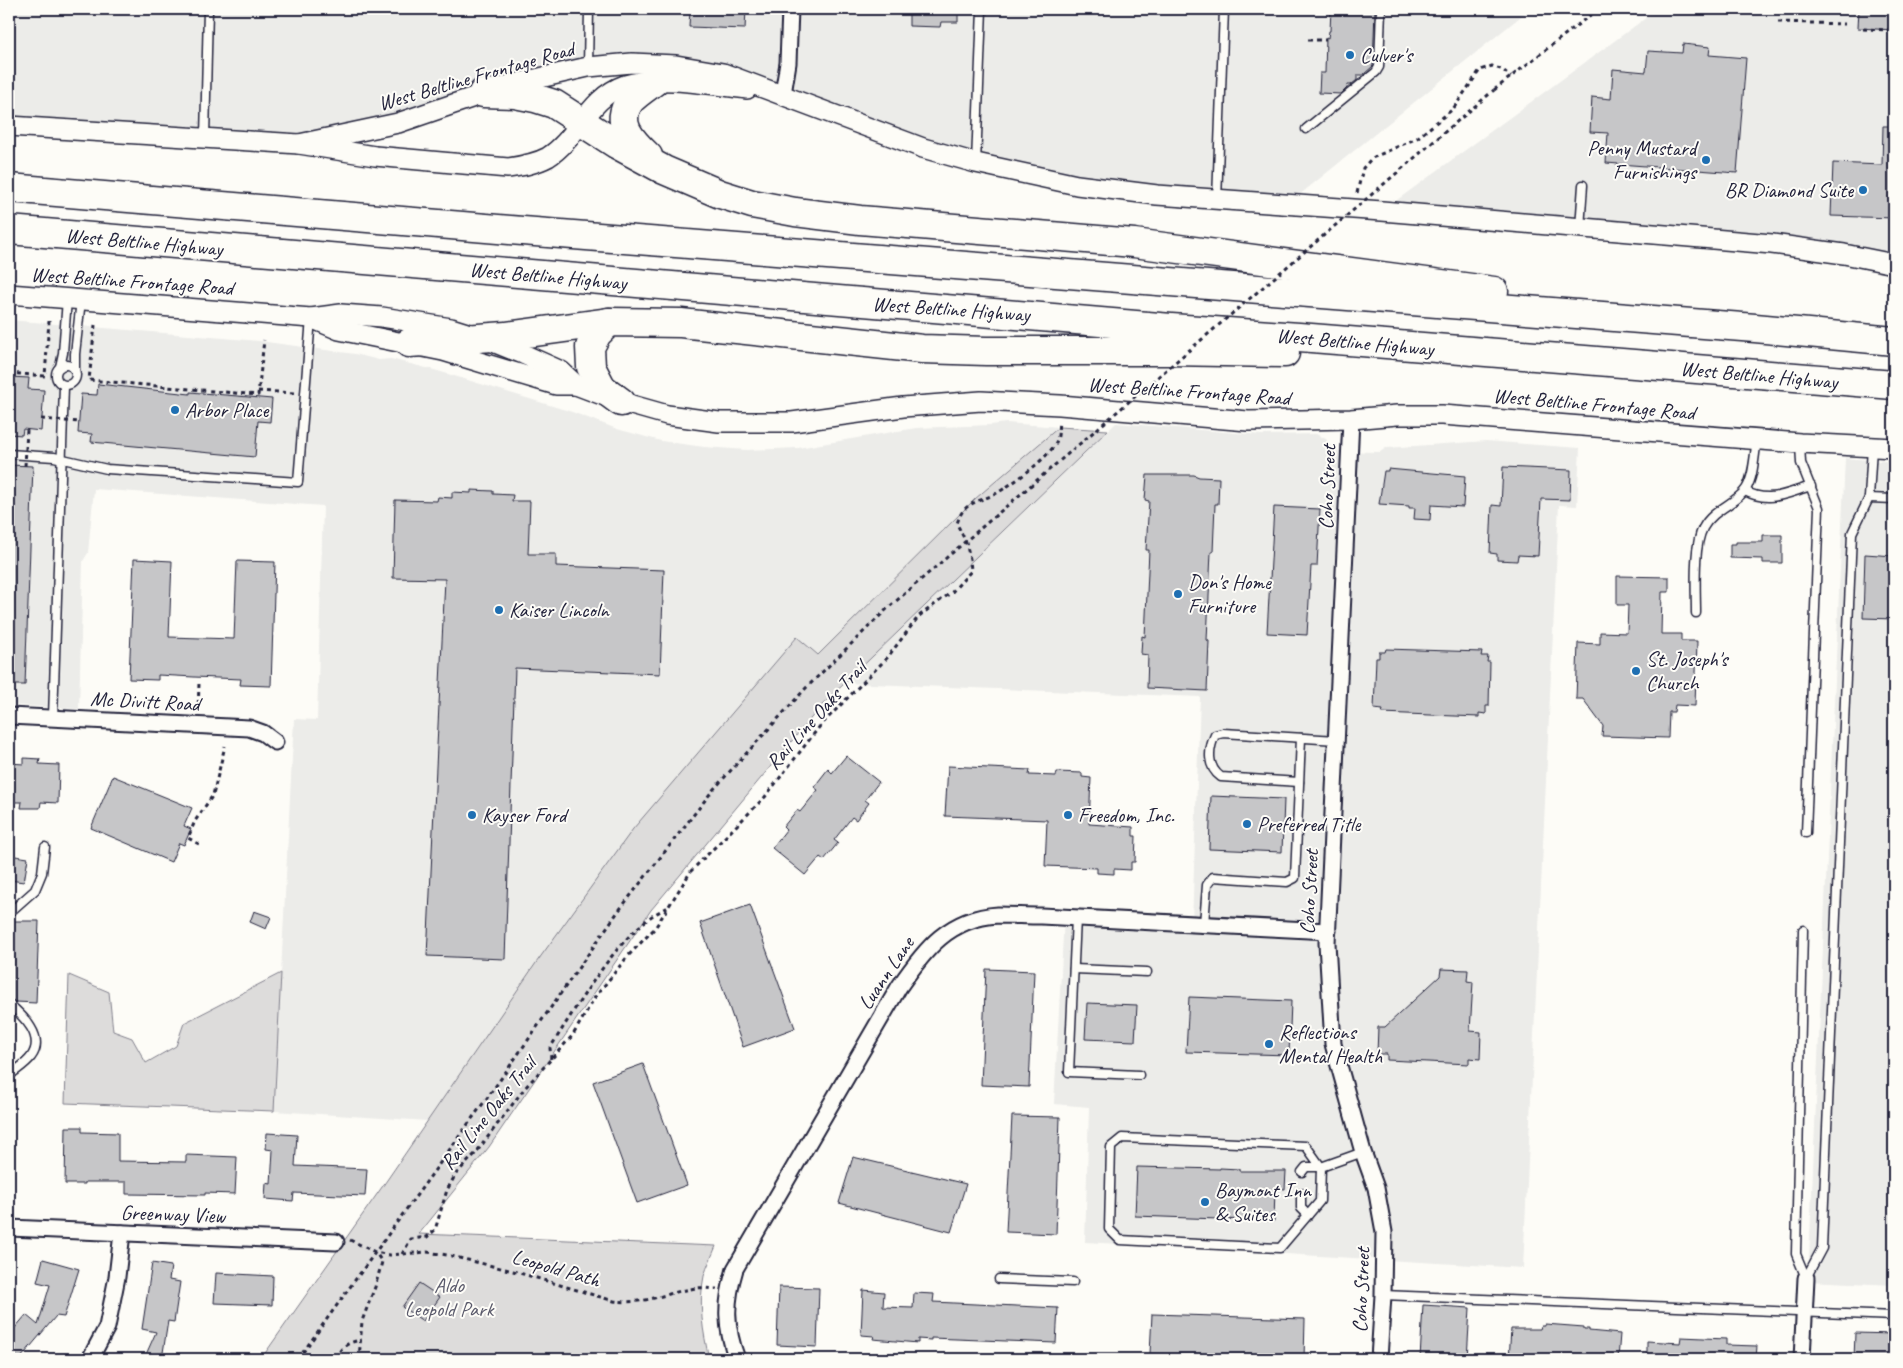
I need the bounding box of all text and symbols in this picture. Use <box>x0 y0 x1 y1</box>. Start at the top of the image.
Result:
street label: West Beltline Frontage Road <box>375 35 580 116</box>
place label: Culver's <box>1360 42 1414 68</box>
marker: Culver's <box>1344 49 1356 61</box>
place label: Penny Mustard Furnishings <box>1587 135 1700 185</box>
marker: Penny Mustard Furnishings <box>1700 154 1712 166</box>
place label: BR Diamond Suite <box>1725 177 1854 203</box>
marker: BR Diamond Suite <box>1857 184 1869 196</box>
street label: West Beltline Highway <box>64 222 225 262</box>
street label: West Beltline Highway <box>468 256 629 296</box>
street label: West Beltline Frontage Road <box>30 261 238 301</box>
street label: West Beltline Highway <box>871 291 1032 328</box>
street label: West Beltline Highway <box>1275 322 1436 362</box>
street label: West Beltline Highway <box>1679 355 1840 395</box>
street label: West Beltline Frontage Road <box>1087 371 1295 411</box>
street label: West Beltline Frontage Road <box>1492 382 1700 426</box>
place label: Arbor Place <box>185 397 269 423</box>
marker: Arbor Place <box>169 404 181 416</box>
street label: Coho Street <box>1313 442 1342 530</box>
place label: Don's Home Furniture <box>1188 569 1272 619</box>
marker: Don's Home Furniture <box>1172 588 1184 600</box>
place label: Kaiser Lincoln <box>509 597 610 623</box>
marker: Kaiser Lincoln <box>493 604 505 616</box>
place label: St. Joseph's Church <box>1646 646 1729 696</box>
street label: Rail Line Oaks Trail <box>760 652 874 775</box>
marker: St. Joseph's Church <box>1630 665 1642 677</box>
street label: Mc Divitt Road <box>90 685 204 717</box>
place label: Kayser Ford <box>482 802 570 828</box>
place label: Freedom, Inc. <box>1078 802 1175 828</box>
marker: Kayser Ford <box>466 809 478 821</box>
marker: Freedom, Inc. <box>1062 809 1074 821</box>
place label: Preferred Title <box>1257 811 1361 837</box>
marker: Preferred Title <box>1241 818 1253 830</box>
street label: Coho Street <box>1294 847 1324 935</box>
street label: Luann Lane <box>852 930 921 1014</box>
place label: Reflections Mental Health <box>1279 1019 1383 1069</box>
marker: Reflections Mental Health <box>1263 1038 1275 1050</box>
street label: Rail Line Oaks Trail <box>434 1049 544 1175</box>
place label: Baymont Inn & Suites <box>1215 1177 1312 1227</box>
marker: Baymont Inn & Suites <box>1199 1196 1211 1208</box>
street label: Greenway View <box>120 1199 228 1229</box>
street label: Leopold Path <box>509 1243 604 1293</box>
street label: Coho Street <box>1347 1245 1376 1333</box>
park label: Aldo Leopold Park <box>405 1272 495 1322</box>

